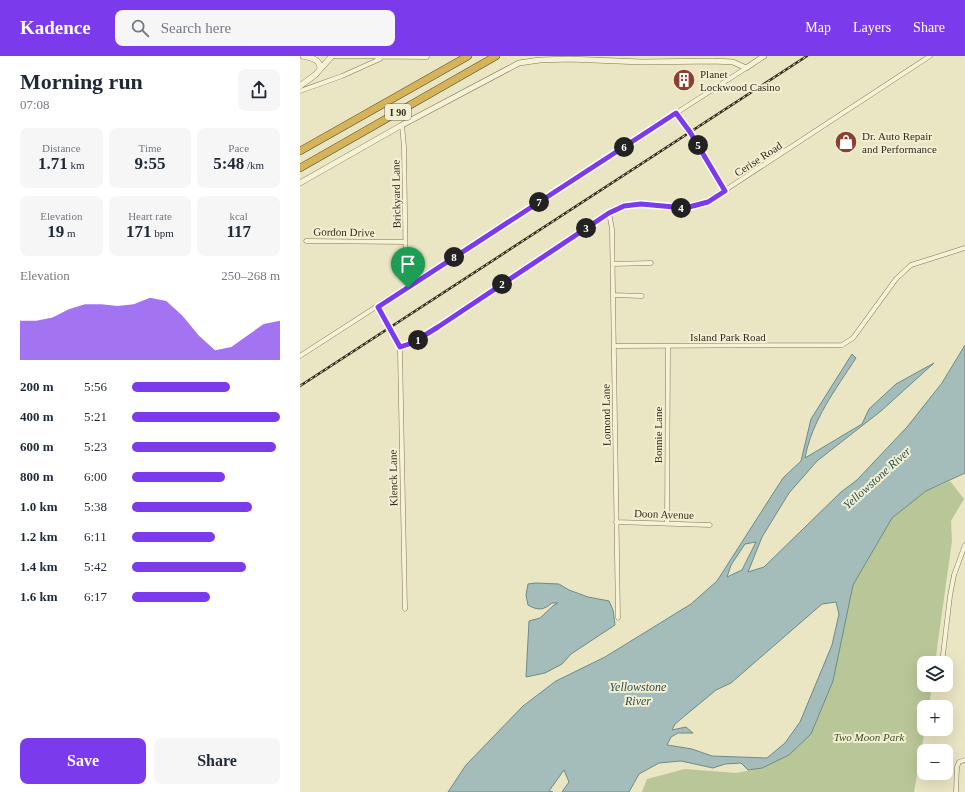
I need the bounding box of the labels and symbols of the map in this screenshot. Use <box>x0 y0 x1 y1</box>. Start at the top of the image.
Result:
building icon: Planet Lockwood Casino <box>671 67 697 93</box>
place label: Planet Lockwood Casino <box>700 68 781 93</box>
road number: I 90 <box>385 104 411 120</box>
shop icon: Dr. Auto Repair and Performance <box>833 129 859 155</box>
place label: Dr. Auto Repair and Performance <box>862 130 937 155</box>
pin: 5 <box>688 135 708 155</box>
pin: 6 <box>614 137 634 157</box>
street label: Cerise Road <box>732 139 784 179</box>
street label: Brickyard Lane <box>389 159 403 228</box>
pin: 7 <box>529 192 549 212</box>
pin: 4 <box>671 198 691 218</box>
pin: 3 <box>576 218 596 238</box>
street label: Gordon Drive <box>313 225 375 239</box>
pin <box>391 247 425 288</box>
pin: 8 <box>444 247 464 267</box>
pin: 2 <box>492 274 512 294</box>
pin: 1 <box>408 330 428 350</box>
street label: Island Park Road <box>690 331 766 343</box>
street label: Lomond Lane <box>599 384 613 446</box>
street label: Bonnie Lane <box>652 407 664 463</box>
water label: Yellowstone River <box>840 444 914 512</box>
street label: Klenck Lane <box>387 450 399 506</box>
street label: Doon Avenue <box>634 507 694 521</box>
water label: Yellowstone River <box>610 680 667 708</box>
park label: Two Moon Park <box>834 731 905 743</box>

